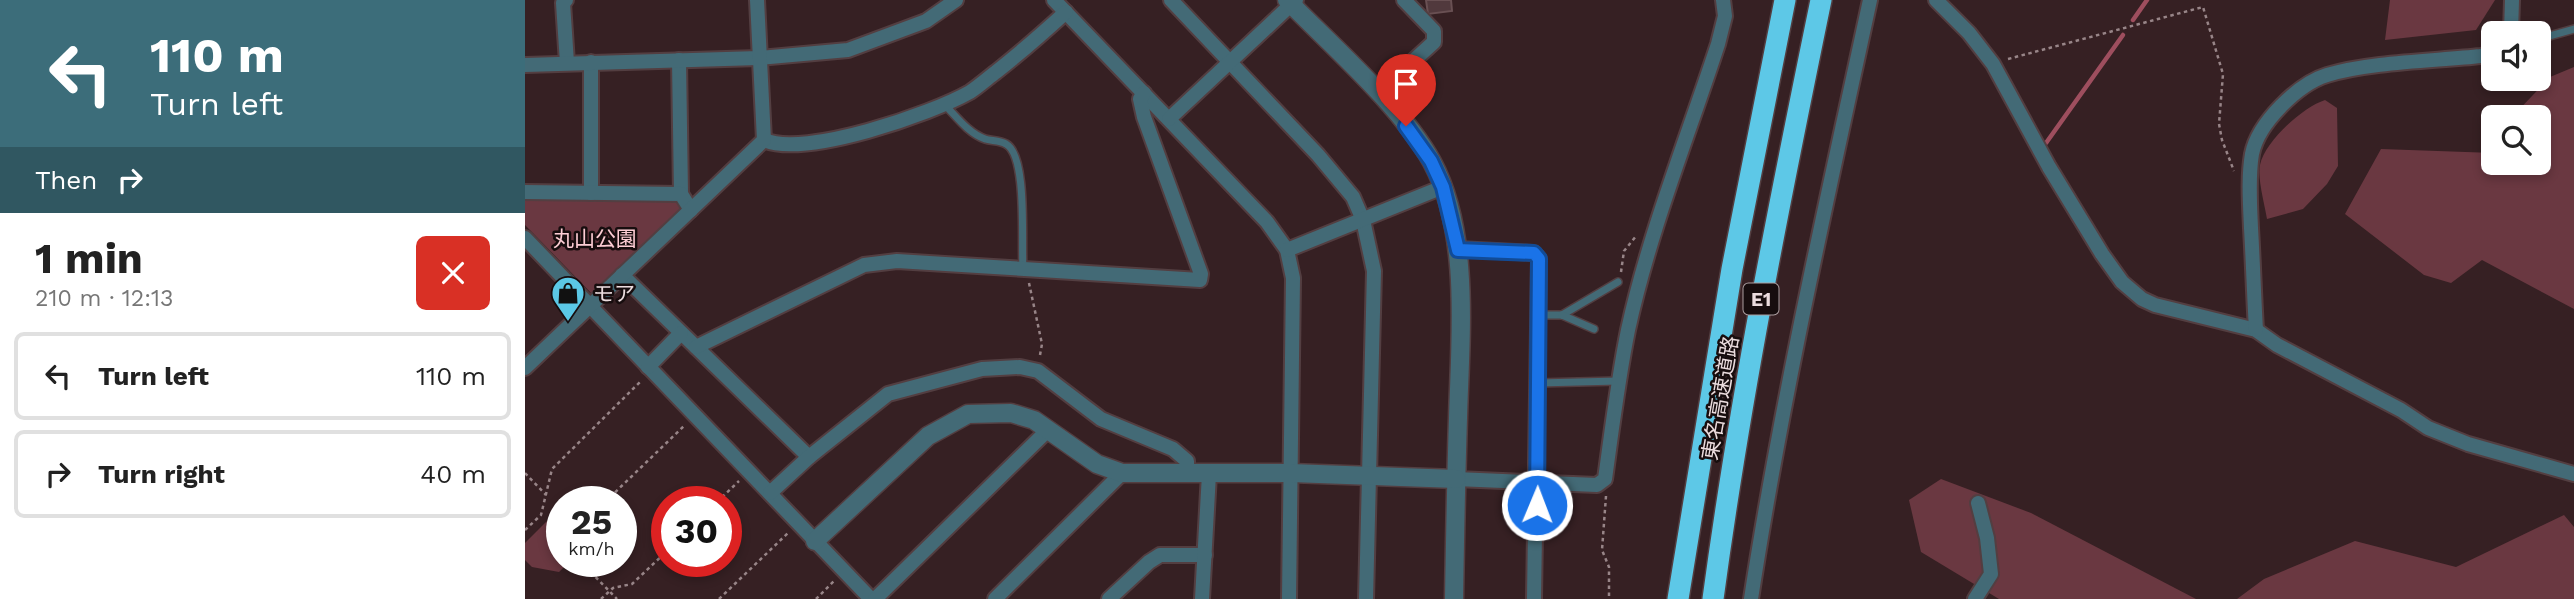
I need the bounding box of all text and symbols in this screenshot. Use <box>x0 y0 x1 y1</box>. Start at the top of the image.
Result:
map controls <box>2481 21 2551 175</box>
button: sound <box>2481 21 2551 91</box>
text: 110 m <box>150 26 284 84</box>
icon: left <box>35 28 126 119</box>
pin <box>1376 54 1436 126</box>
icon: arrive <box>1387 65 1425 103</box>
text: Turn left <box>150 85 283 123</box>
button: search <box>2481 105 2551 175</box>
icon: right <box>111 161 149 199</box>
text: Then <box>35 165 97 195</box>
park label: 丸山公園 <box>553 226 637 251</box>
text: 1 min <box>35 234 143 283</box>
button: close <box>416 236 490 310</box>
shop icon: モア <box>549 274 587 323</box>
place label: モア <box>593 281 635 306</box>
road number: E1 <box>1743 284 1779 314</box>
text: 210 m · 12:13 <box>35 285 173 312</box>
street label: 東名高速道路 <box>1697 334 1743 462</box>
icon: left <box>39 357 77 395</box>
text: Turn left <box>98 361 209 391</box>
text: 110 m <box>416 361 486 391</box>
icon: right <box>39 455 77 493</box>
text: Turn right <box>98 459 225 489</box>
text: 40 m <box>420 459 486 489</box>
position arrow <box>1500 468 1574 542</box>
speed limit sign: 30 <box>651 486 742 577</box>
text: 25 <box>571 501 612 543</box>
text: km/h <box>568 538 615 559</box>

